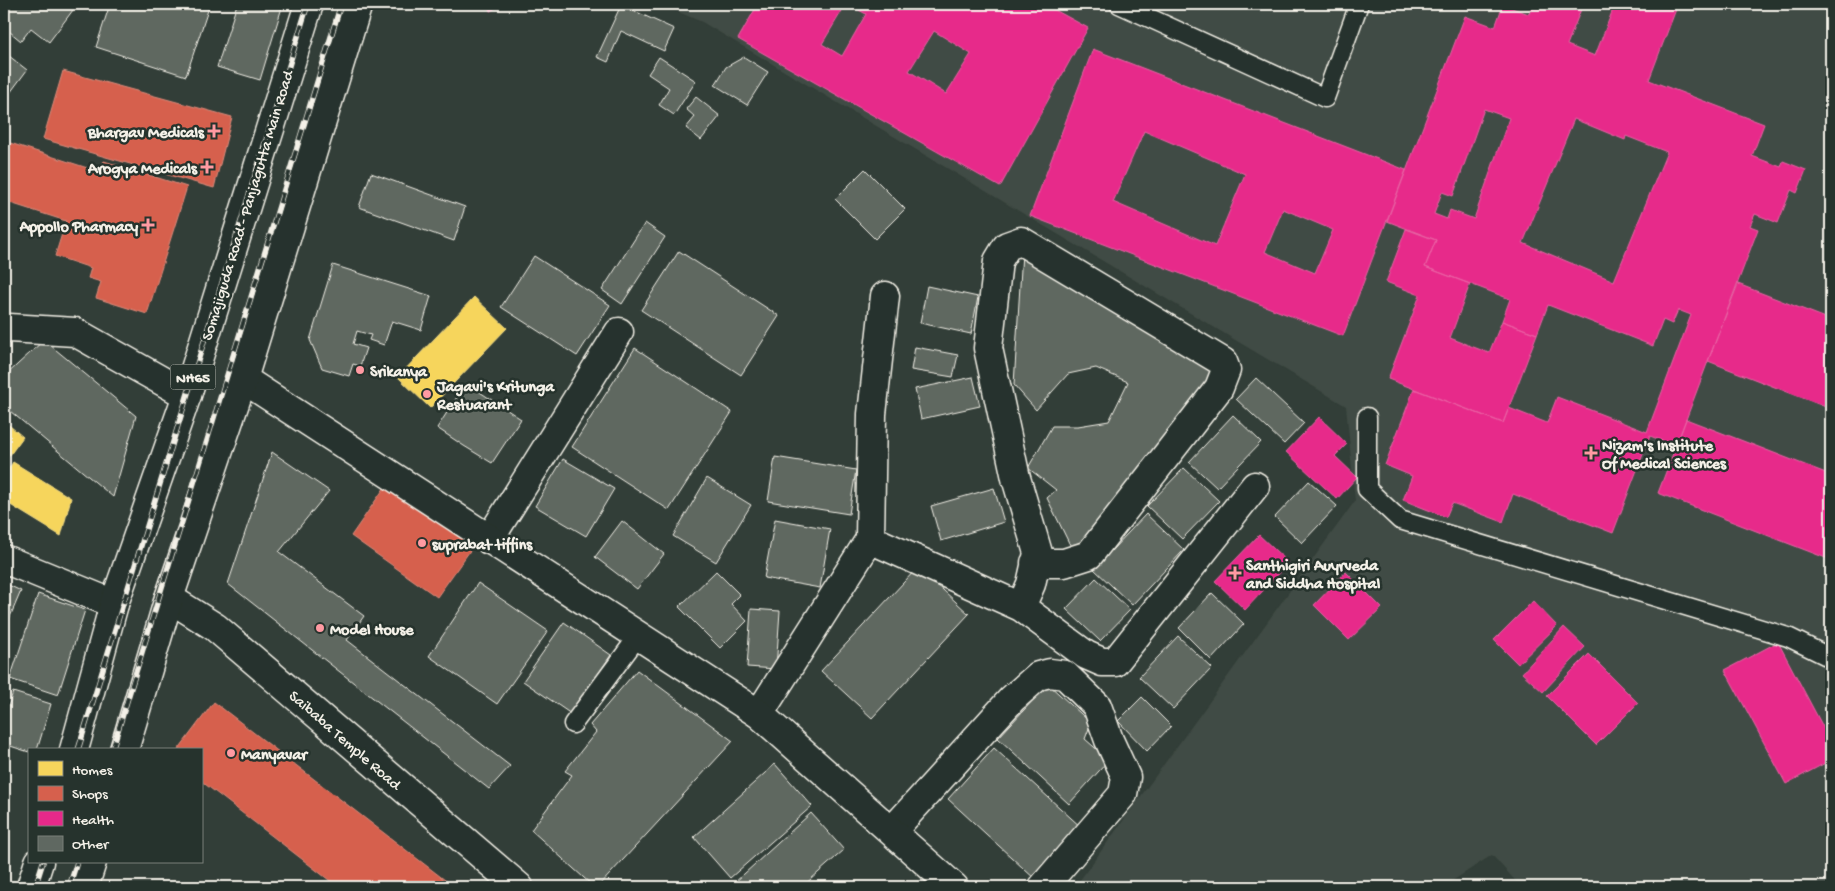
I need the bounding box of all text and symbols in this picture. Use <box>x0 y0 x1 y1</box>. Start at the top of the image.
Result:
street label: Somajiguda Road - Panjagutta Main Road <box>199 67 300 343</box>
place label: Bhargav Medicals <box>87 125 205 144</box>
marker: Bhargav Medicals <box>208 125 220 137</box>
place label: Arogya Medicals <box>87 161 198 180</box>
marker: Arogya Medicals <box>201 161 213 173</box>
place label: Appollo Pharmacy <box>19 219 138 238</box>
marker: Appollo Pharmacy <box>142 219 154 231</box>
road number: NH65 <box>170 364 216 390</box>
marker: Srikanya <box>354 364 366 376</box>
place label: Srikanya <box>370 364 428 383</box>
place label: Jagavi's Kritunga Restuarant <box>436 379 555 416</box>
marker: Jagavi's Kritunga Restuarant <box>421 388 433 400</box>
place label: Nizam's Institute Of Medical Sciences <box>1602 438 1727 475</box>
marker: Nizam's Institute Of Medical Sciences <box>1584 446 1598 460</box>
place label: suprabat tiffins <box>432 536 533 556</box>
marker: suprabat tiffins <box>416 537 428 549</box>
place label: Santhigiri Auyrveda and Siddha Hospital <box>1245 558 1381 595</box>
marker: Santhigiri Auyrveda and Siddha Hospital <box>1228 566 1242 580</box>
marker: Model House <box>314 622 326 634</box>
place label: Model House <box>330 622 414 641</box>
street label: Saibaba Temple Road <box>284 688 405 797</box>
marker: Manyavar <box>225 747 237 759</box>
place label: Manyavar <box>241 747 309 766</box>
legend <box>28 748 202 864</box>
text: Homes <box>72 762 113 780</box>
text: Shops <box>72 786 108 804</box>
text: Health <box>72 812 114 830</box>
text: Other <box>72 836 110 854</box>

